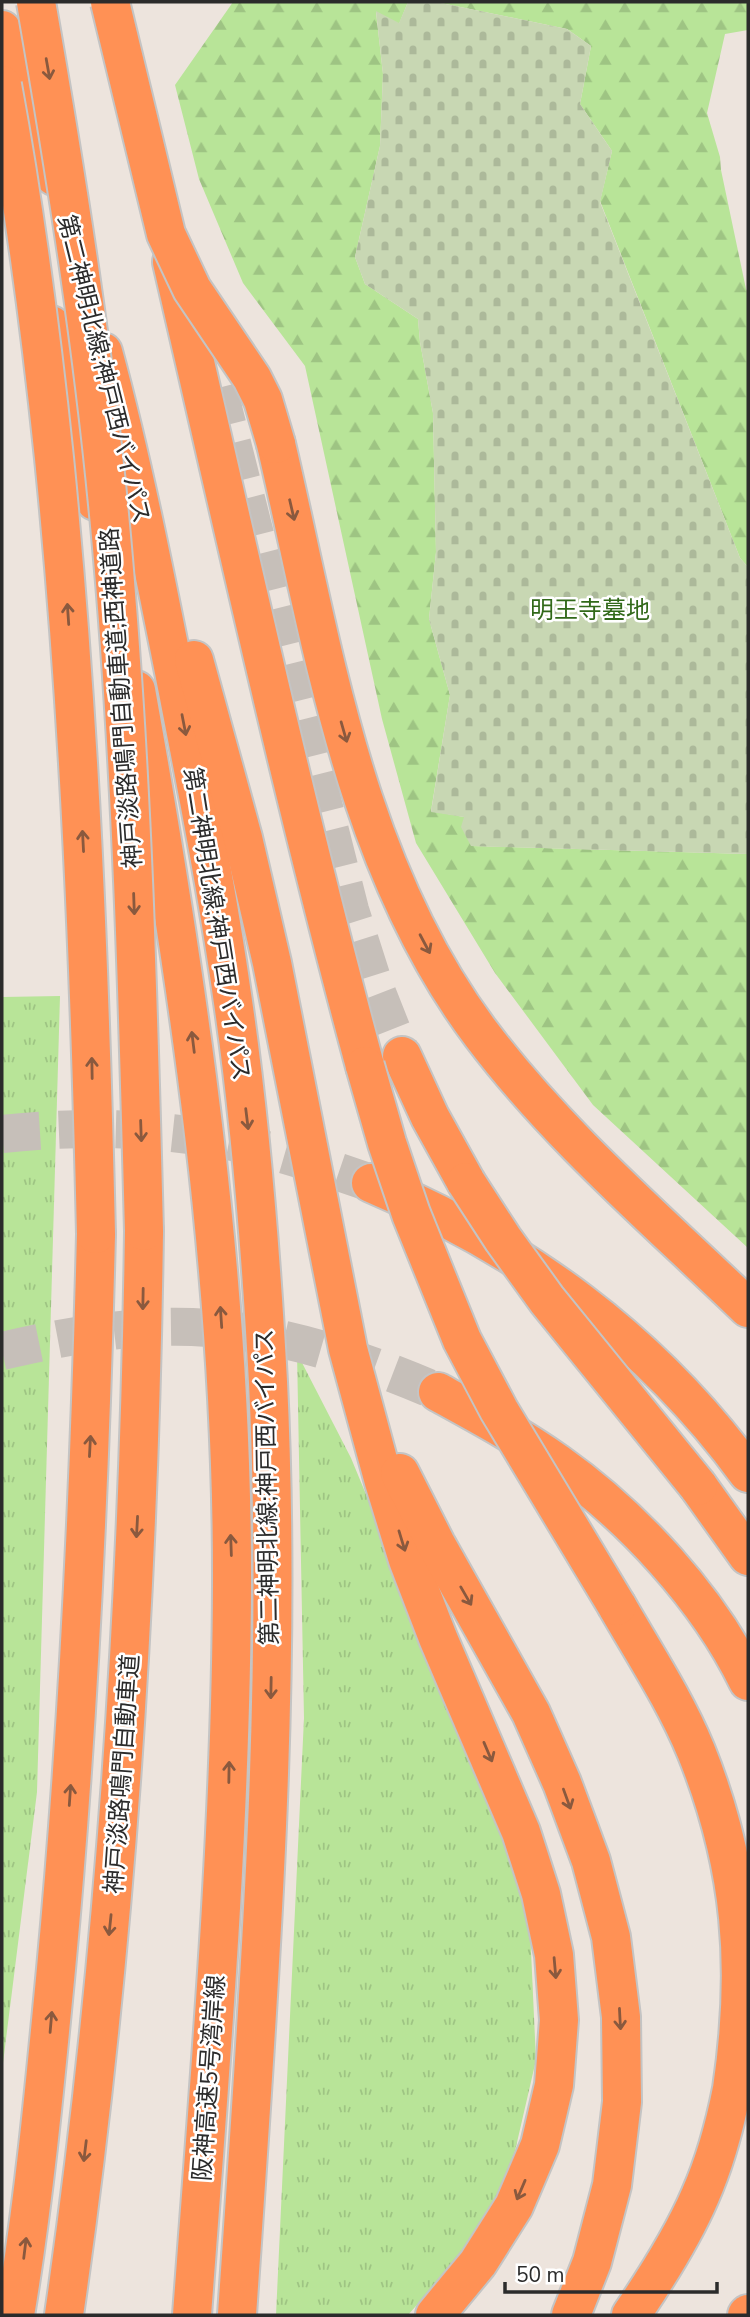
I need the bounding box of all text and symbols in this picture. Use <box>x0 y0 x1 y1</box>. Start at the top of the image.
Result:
one-way arrow <box>42 57 55 80</box>
street label: 第二神明北線;神戸西バイパス <box>50 211 158 527</box>
one-way arrow <box>286 499 299 521</box>
street label: 神戸淡路鳴門自動車道;西神道路 <box>93 527 149 869</box>
park label: 明王寺墓地 <box>530 594 650 626</box>
one-way arrow <box>61 603 74 625</box>
one-way arrow <box>178 713 192 736</box>
one-way arrow <box>339 720 352 742</box>
street label: 第二神明北線;神戸西バイパス <box>176 765 258 1083</box>
one-way arrow <box>77 829 90 852</box>
one-way arrow <box>127 892 140 915</box>
one-way arrow <box>419 933 433 954</box>
one-way arrow <box>187 1031 200 1054</box>
one-way arrow <box>86 1057 99 1080</box>
one-way arrow <box>241 1107 254 1129</box>
one-way arrow <box>134 1119 148 1142</box>
one-way arrow <box>136 1287 150 1310</box>
one-way arrow <box>214 1307 227 1329</box>
street label: 第二神明北線;神戸西バイパス <box>248 1328 286 1646</box>
one-way arrow <box>84 1435 97 1458</box>
one-way arrow <box>130 1515 143 1538</box>
one-way arrow <box>396 1530 409 1552</box>
one-way arrow <box>224 1533 237 1556</box>
one-way arrow <box>459 1585 473 1605</box>
street label: 神戸淡路鳴門自動車道 <box>98 1653 146 1895</box>
one-way arrow <box>264 1676 277 1699</box>
one-way arrow <box>482 1740 495 1762</box>
one-way arrow <box>222 1761 235 1784</box>
one-way arrow <box>64 1784 77 1807</box>
one-way arrow <box>562 1787 575 1809</box>
one-way arrow <box>103 1913 116 1935</box>
one-way arrow <box>549 1956 562 1979</box>
street label: 阪神高速5号湾岸線 <box>186 1974 232 2182</box>
one-way arrow <box>614 2007 627 2030</box>
one-way arrow <box>45 2011 58 2034</box>
one-way arrow <box>79 2139 92 2162</box>
one-way arrow <box>514 2178 527 2200</box>
one-way arrow <box>18 2237 31 2260</box>
scale bar <box>505 2250 717 2294</box>
text: 50 m <box>516 2261 565 2289</box>

